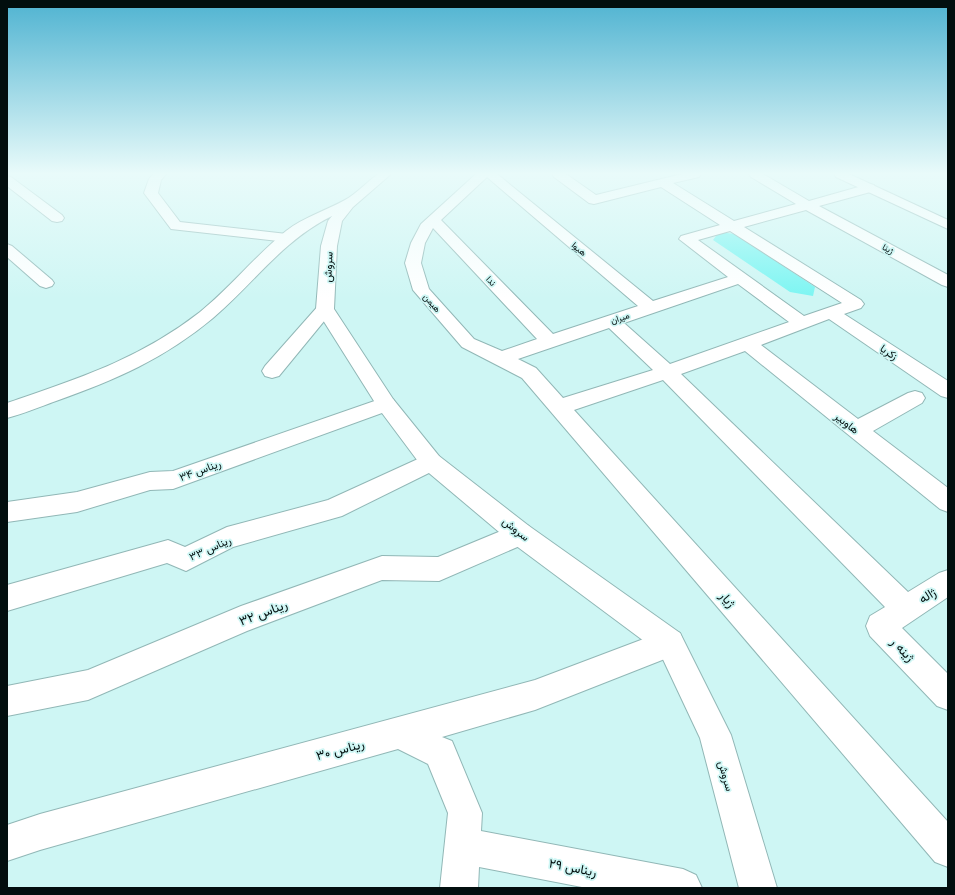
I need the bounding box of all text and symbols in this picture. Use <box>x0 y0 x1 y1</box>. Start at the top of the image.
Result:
street label: هیوا <box>569 240 588 259</box>
street label: ژینا <box>880 242 896 257</box>
street label: سروش <box>321 251 336 283</box>
street label: ندا <box>484 274 498 288</box>
street label: هیمن <box>421 292 443 314</box>
street label: میران <box>609 310 631 327</box>
street label: زکریا <box>878 342 900 363</box>
street label: هاوبیر <box>831 409 862 437</box>
street label: ریناس ۳۴ <box>178 457 223 484</box>
street label: سروش <box>500 515 532 544</box>
street label: ریناس ۳۳ <box>187 533 233 563</box>
street label: ژاله <box>916 584 940 607</box>
street label: ژیار <box>715 587 739 611</box>
street label: ریناس ۳۲ <box>237 596 290 629</box>
street label: ژینه ر <box>886 633 918 666</box>
street label: ریناس ۳۰ <box>314 736 366 764</box>
street label: سروش <box>715 760 736 793</box>
street label: ریناس ۲۹ <box>548 856 598 880</box>

